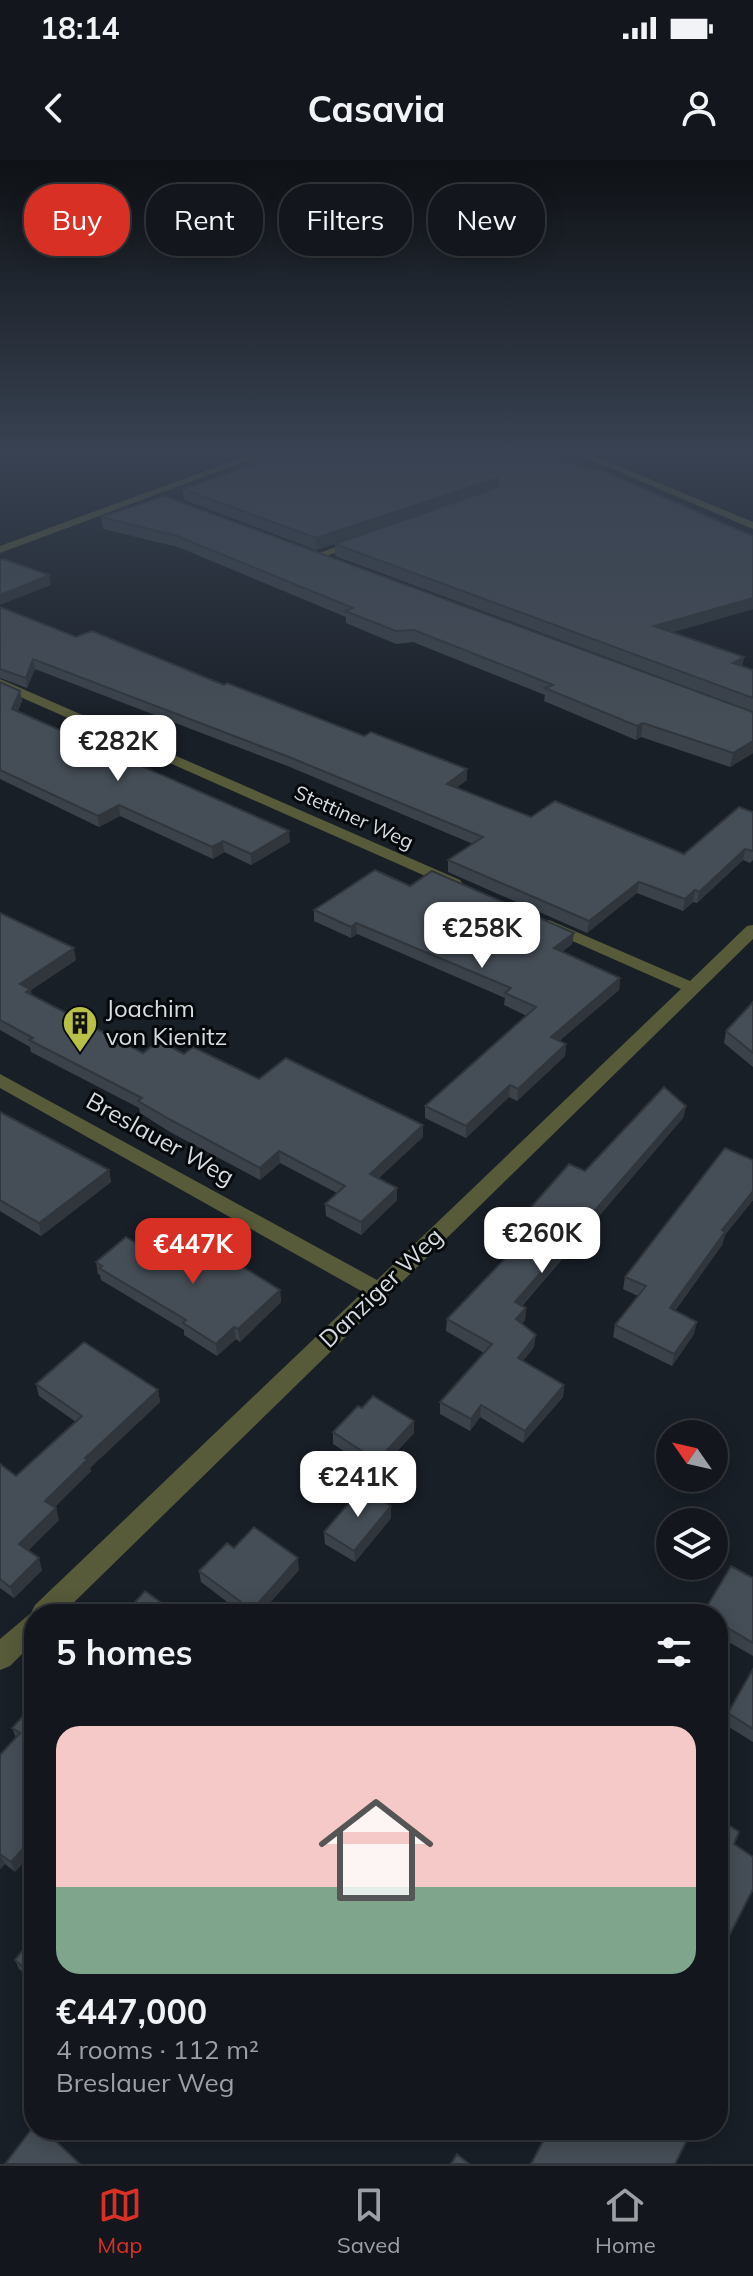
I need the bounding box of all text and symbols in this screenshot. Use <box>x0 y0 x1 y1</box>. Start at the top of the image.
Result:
text: 18:14 <box>40 9 119 47</box>
icon: back <box>32 86 76 130</box>
text: Casavia <box>308 86 445 131</box>
icon: person <box>677 86 721 130</box>
chip: Buy <box>24 184 130 256</box>
chip: Rent <box>146 184 263 256</box>
chip: Filters <box>279 184 412 256</box>
chip: New <box>428 184 545 256</box>
pin: €282K <box>62 715 174 783</box>
text: €282K <box>78 724 158 757</box>
street label: Stettiner Weg <box>291 779 418 854</box>
pin: €258K <box>426 902 538 970</box>
text: €258K <box>442 911 522 944</box>
place label: Joachim von Kienitz <box>106 993 227 1051</box>
building icon: Joachim von Kienitz <box>61 1004 99 1054</box>
street label: Breslauer Weg <box>81 1085 240 1191</box>
pin: €260K <box>486 1207 598 1275</box>
text: €260K <box>502 1216 582 1249</box>
pin: €447K <box>137 1218 249 1286</box>
street label: Danziger Weg <box>312 1221 448 1354</box>
text: €447K <box>153 1227 233 1260</box>
north arrow <box>656 1420 728 1492</box>
map controls <box>656 1420 728 1580</box>
pin: €241K <box>302 1451 414 1519</box>
text: €241K <box>318 1460 398 1493</box>
button: layers <box>656 1508 728 1580</box>
icon: filters <box>652 1630 696 1674</box>
text: 5 homes <box>56 1631 193 1674</box>
icon: home <box>304 1778 448 1922</box>
text: €447,000 <box>56 1990 207 2033</box>
text: 4 rooms · 112 m² <box>56 2033 259 2066</box>
text: Breslauer Weg <box>56 2066 234 2099</box>
tab: Map <box>97 2183 143 2259</box>
tab: Saved <box>337 2183 401 2259</box>
tab: Home <box>595 2183 656 2259</box>

